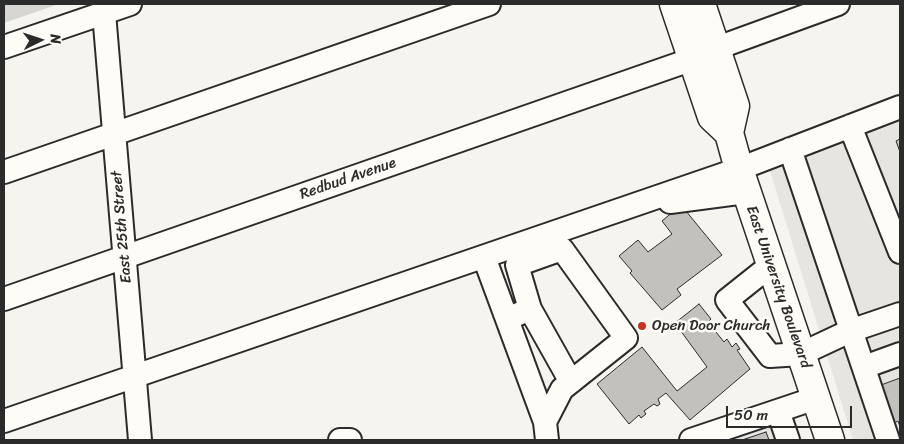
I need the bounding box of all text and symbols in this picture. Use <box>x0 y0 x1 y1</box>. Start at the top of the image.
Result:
north arrow <box>15 15 65 65</box>
text: N <box>43 33 68 45</box>
street label: Redbud Avenue <box>298 154 398 204</box>
street label: East 25th Street <box>108 170 136 284</box>
street label: East University Boulevard <box>742 203 814 371</box>
place label: Open Door Church <box>652 317 770 335</box>
marker: Open Door Church <box>636 320 648 332</box>
scale bar <box>729 396 855 428</box>
text: 50 m <box>734 402 768 428</box>

